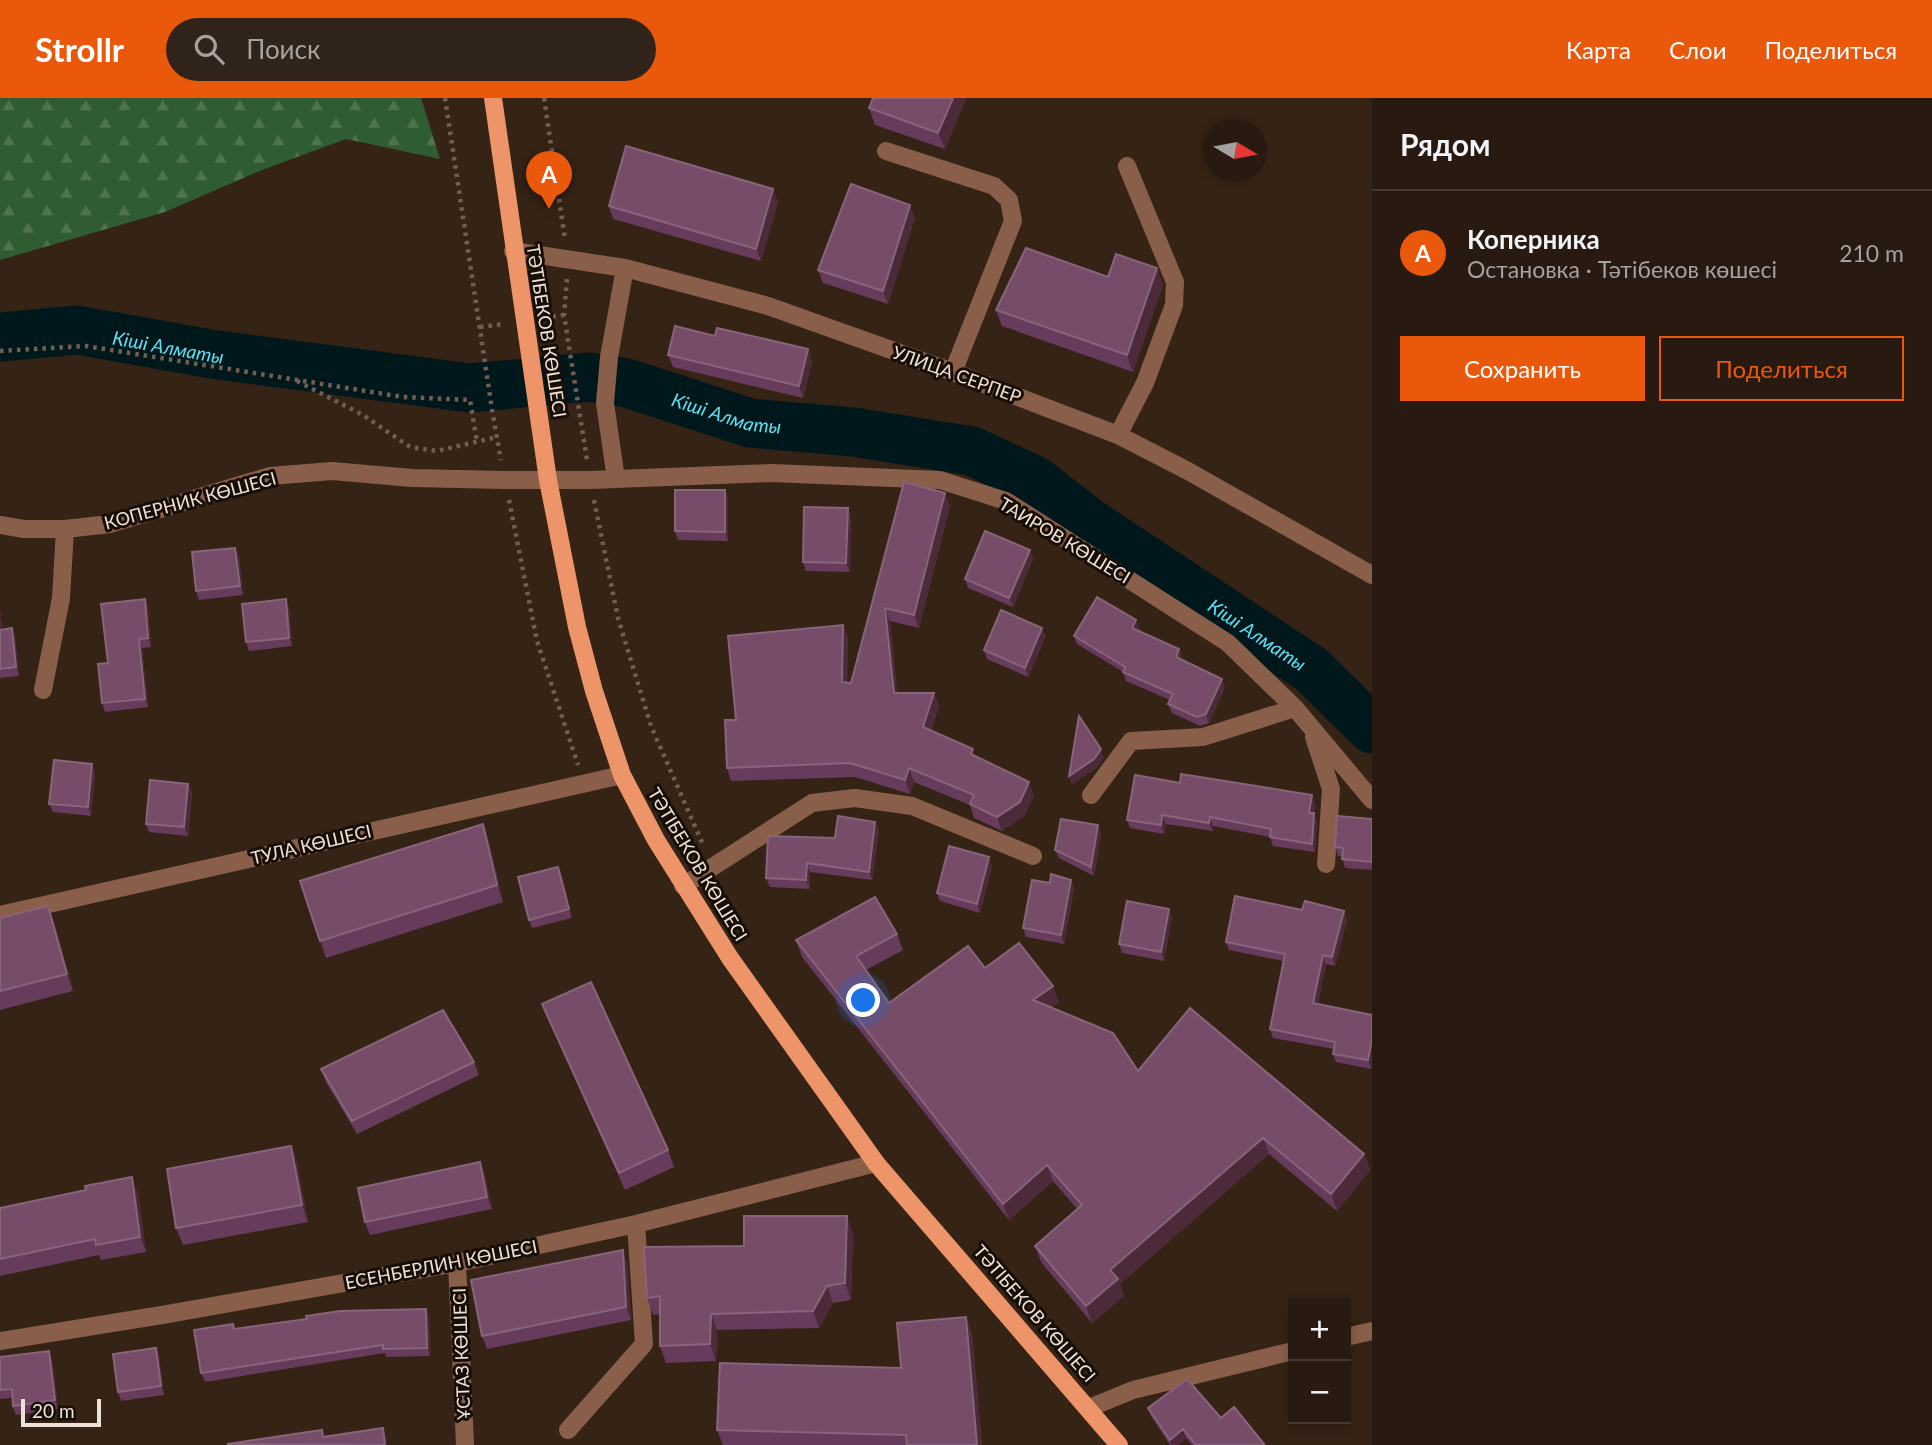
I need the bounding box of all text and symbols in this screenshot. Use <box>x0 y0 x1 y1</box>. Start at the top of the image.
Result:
search box <box>166 18 656 81</box>
text: Strollr <box>35 29 124 69</box>
icon: search <box>190 30 228 68</box>
text: Поиск <box>246 33 320 65</box>
text: Карта <box>1566 35 1631 64</box>
text: Слои <box>1669 35 1726 64</box>
text: Поделиться <box>1764 35 1897 64</box>
north arrow <box>1204 119 1267 182</box>
text: Рядом <box>1400 126 1490 162</box>
pin: A <box>526 151 572 209</box>
text: Коперника <box>1467 223 1600 255</box>
text: A <box>1415 239 1431 267</box>
text: 210 m <box>1839 239 1904 267</box>
street label: ТӘТІБЕКОВ КӨШЕСІ <box>522 243 572 419</box>
text: Остановка · Тәтібеков көшесі <box>1467 255 1777 283</box>
water label: Кіші Алматы <box>111 325 225 367</box>
button: Сохранить <box>1400 336 1645 401</box>
button: Поделиться <box>1659 336 1904 401</box>
street label: УЛИЦА СЕРПЕР <box>890 340 1025 408</box>
water label: Кіші Алматы <box>669 387 782 437</box>
street label: КОПЕРНИК КӨШЕСІ <box>102 466 278 534</box>
street label: ТАИРОВ КӨШЕСІ <box>995 492 1135 588</box>
water label: Кіші Алматы <box>1204 593 1311 675</box>
street label: ТӘТІБЕКОВ КӨШЕСІ <box>644 783 752 945</box>
street label: ТУЛА КӨШЕСІ <box>249 819 373 869</box>
your location <box>846 983 880 1017</box>
street label: ЕСЕНБЕРЛИН КӨШЕСІ <box>343 1235 539 1293</box>
street label: ТӘТІБЕКОВ КӨШЕСІ <box>969 1240 1101 1386</box>
street label: ҰСТАЗ КӨШЕСІ <box>448 1288 474 1420</box>
map controls <box>1288 1298 1351 1424</box>
button: + <box>1288 1298 1351 1361</box>
button: − <box>1288 1361 1351 1424</box>
scale bar <box>21 1396 102 1428</box>
text: 20 m <box>32 1399 75 1422</box>

